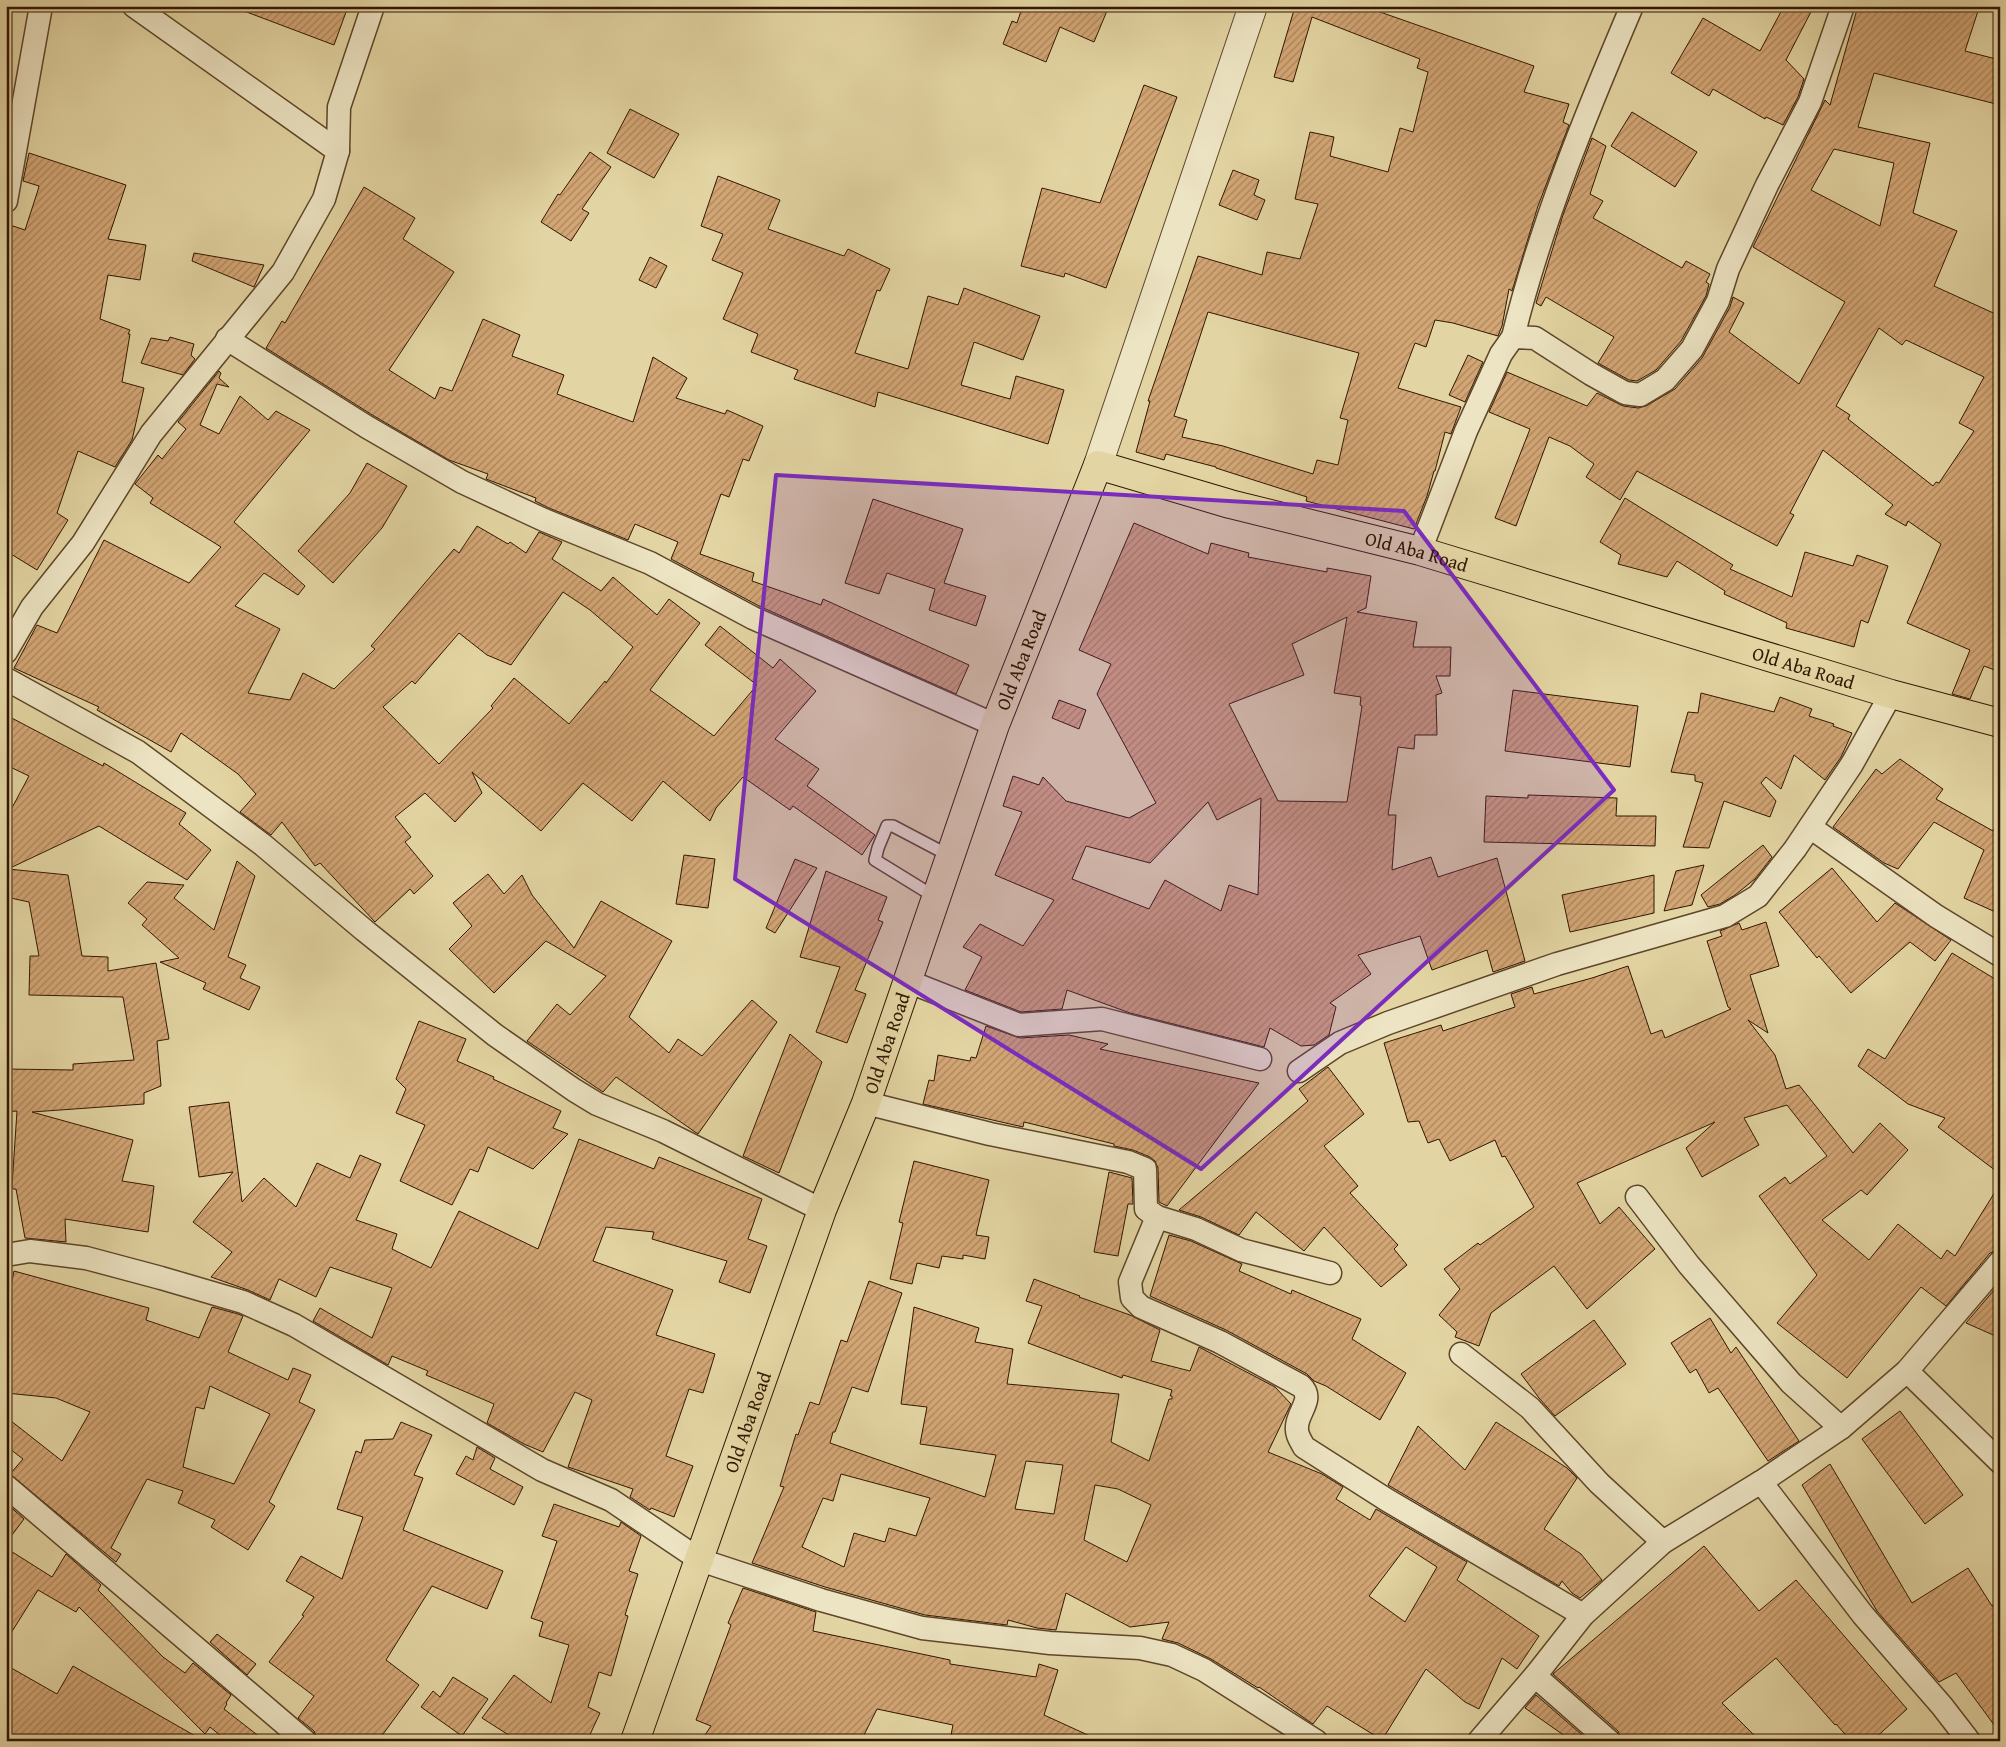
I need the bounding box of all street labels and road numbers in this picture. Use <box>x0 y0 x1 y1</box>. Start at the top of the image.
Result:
street label: Old Aba Road <box>1362 524 1472 579</box>
street label: Old Aba Road <box>988 605 1054 714</box>
street label: Old Aba Road <box>1749 639 1859 696</box>
street label: Old Aba Road <box>856 988 917 1098</box>
street label: Old Aba Road <box>717 1367 778 1477</box>

